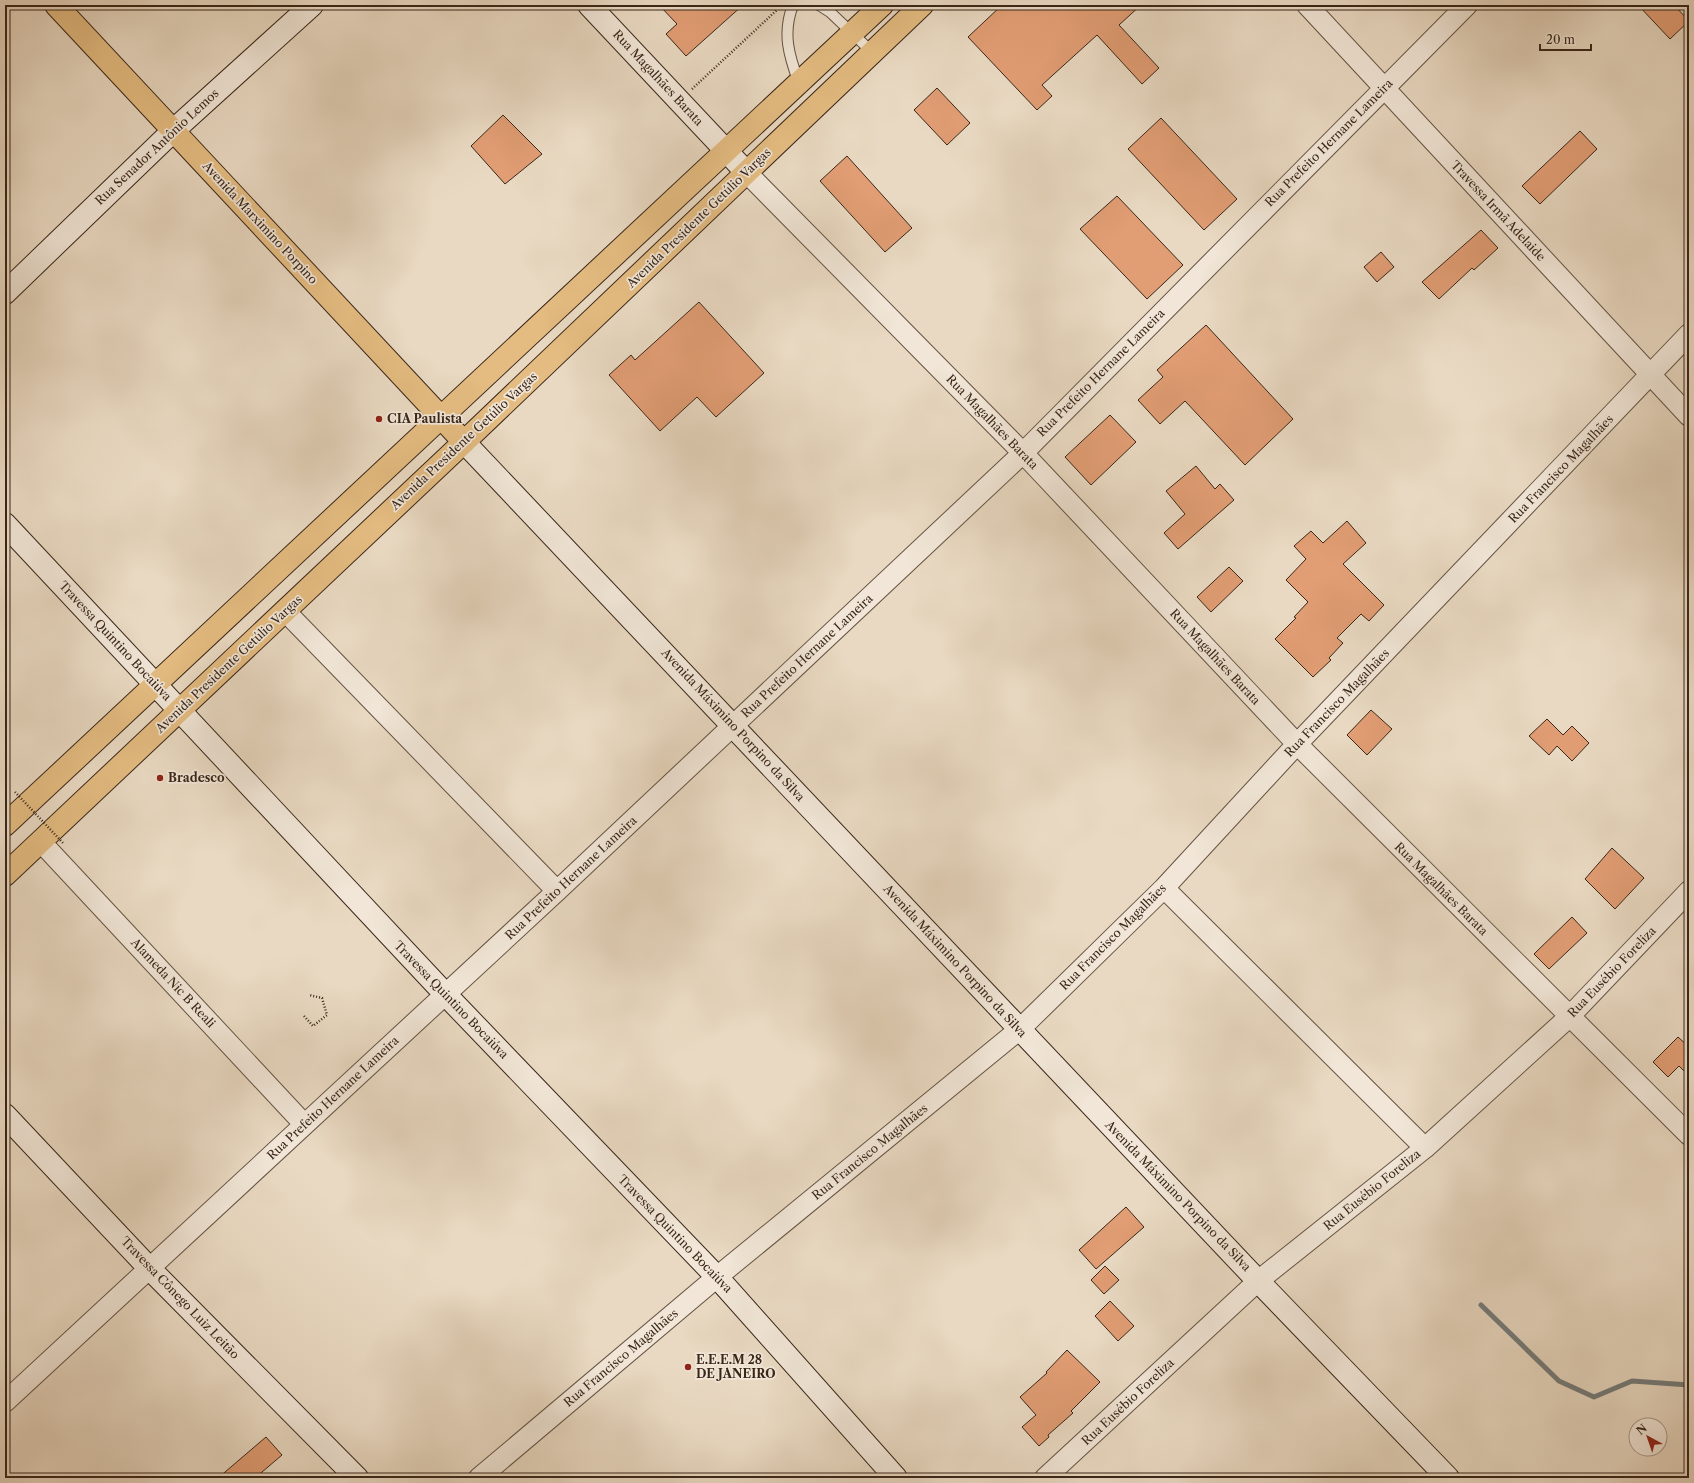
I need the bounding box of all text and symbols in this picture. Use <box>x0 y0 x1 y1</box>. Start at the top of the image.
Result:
scale bar <box>1540 26 1591 52</box>
street label: Rua Magalhães Barata <box>610 27 707 129</box>
text: 20 m <box>1546 32 1575 47</box>
street label: Rua Prefeito Hernane Lameira <box>1262 75 1396 210</box>
street label: Rua Senador Antônio Lemos <box>92 85 222 208</box>
street label: Avenida Presidente Getúlio Vargas <box>623 145 774 291</box>
street label: Travessa Irmã Adelaide <box>1448 157 1549 264</box>
street label: Avenida Marximino Porpino <box>199 158 321 287</box>
street label: Rua Prefeito Hernane Lameira <box>1034 305 1168 440</box>
street label: Avenida Presidente Getúlio Vargas <box>387 369 540 513</box>
street label: Rua Magalhães Barata <box>943 371 1042 473</box>
place label: CIA Paulista <box>387 411 463 426</box>
street label: Rua Francisco Magalhães <box>1505 411 1616 526</box>
marker: CIA Paulista <box>374 414 384 424</box>
street label: Travessa Quintino Bocaiúva <box>56 578 175 704</box>
street label: Rua Prefeito Hernane Lameira <box>738 590 876 721</box>
street label: Avenida Presidente Getúlio Vargas <box>152 592 305 736</box>
street label: Rua Magalhães Barata <box>1167 606 1264 708</box>
street label: Avenida Máximino Porpino da Silva <box>658 644 809 805</box>
street label: Rua Francisco Magalhães <box>1281 645 1392 760</box>
place label: Bradesco <box>168 770 225 785</box>
marker: Bradesco <box>155 773 165 783</box>
street label: Rua Prefeito Hernane Lameira <box>502 812 640 943</box>
street label: Rua Magalhães Barata <box>1392 839 1492 939</box>
street label: Avenida Máximino Porpino da Silva <box>880 880 1031 1041</box>
street label: Rua Francisco Magalhães <box>1056 880 1169 993</box>
street label: Rua Eusébio Foreliza <box>1564 923 1659 1020</box>
street label: Alameda Nic B Reali <box>127 934 219 1031</box>
street label: Travessa Quintino Bocaiúva <box>391 938 512 1062</box>
street label: Rua Prefeito Hernane Lameira <box>264 1032 402 1163</box>
street label: Rua Francisco Magalhães <box>809 1100 931 1203</box>
street label: Avenida Máximino Porpino da Silva <box>1102 1117 1255 1275</box>
street label: Rua Eusébio Foreliza <box>1320 1145 1424 1233</box>
street label: Travessa Quintino Bocaiúva <box>615 1172 736 1296</box>
street label: Travessa Cônego Luiz Leitão <box>118 1233 243 1362</box>
street label: Rua Francisco Magalhães <box>561 1305 681 1410</box>
place label: E.E.E.M 28 DE JANEIRO <box>696 1352 776 1381</box>
street label: Rua Eusébio Foreliza <box>1078 1355 1177 1448</box>
marker: E.E.E.M 28 DE JANEIRO <box>683 1362 693 1372</box>
north arrow <box>1628 1417 1668 1457</box>
text: N <box>1633 1421 1650 1438</box>

